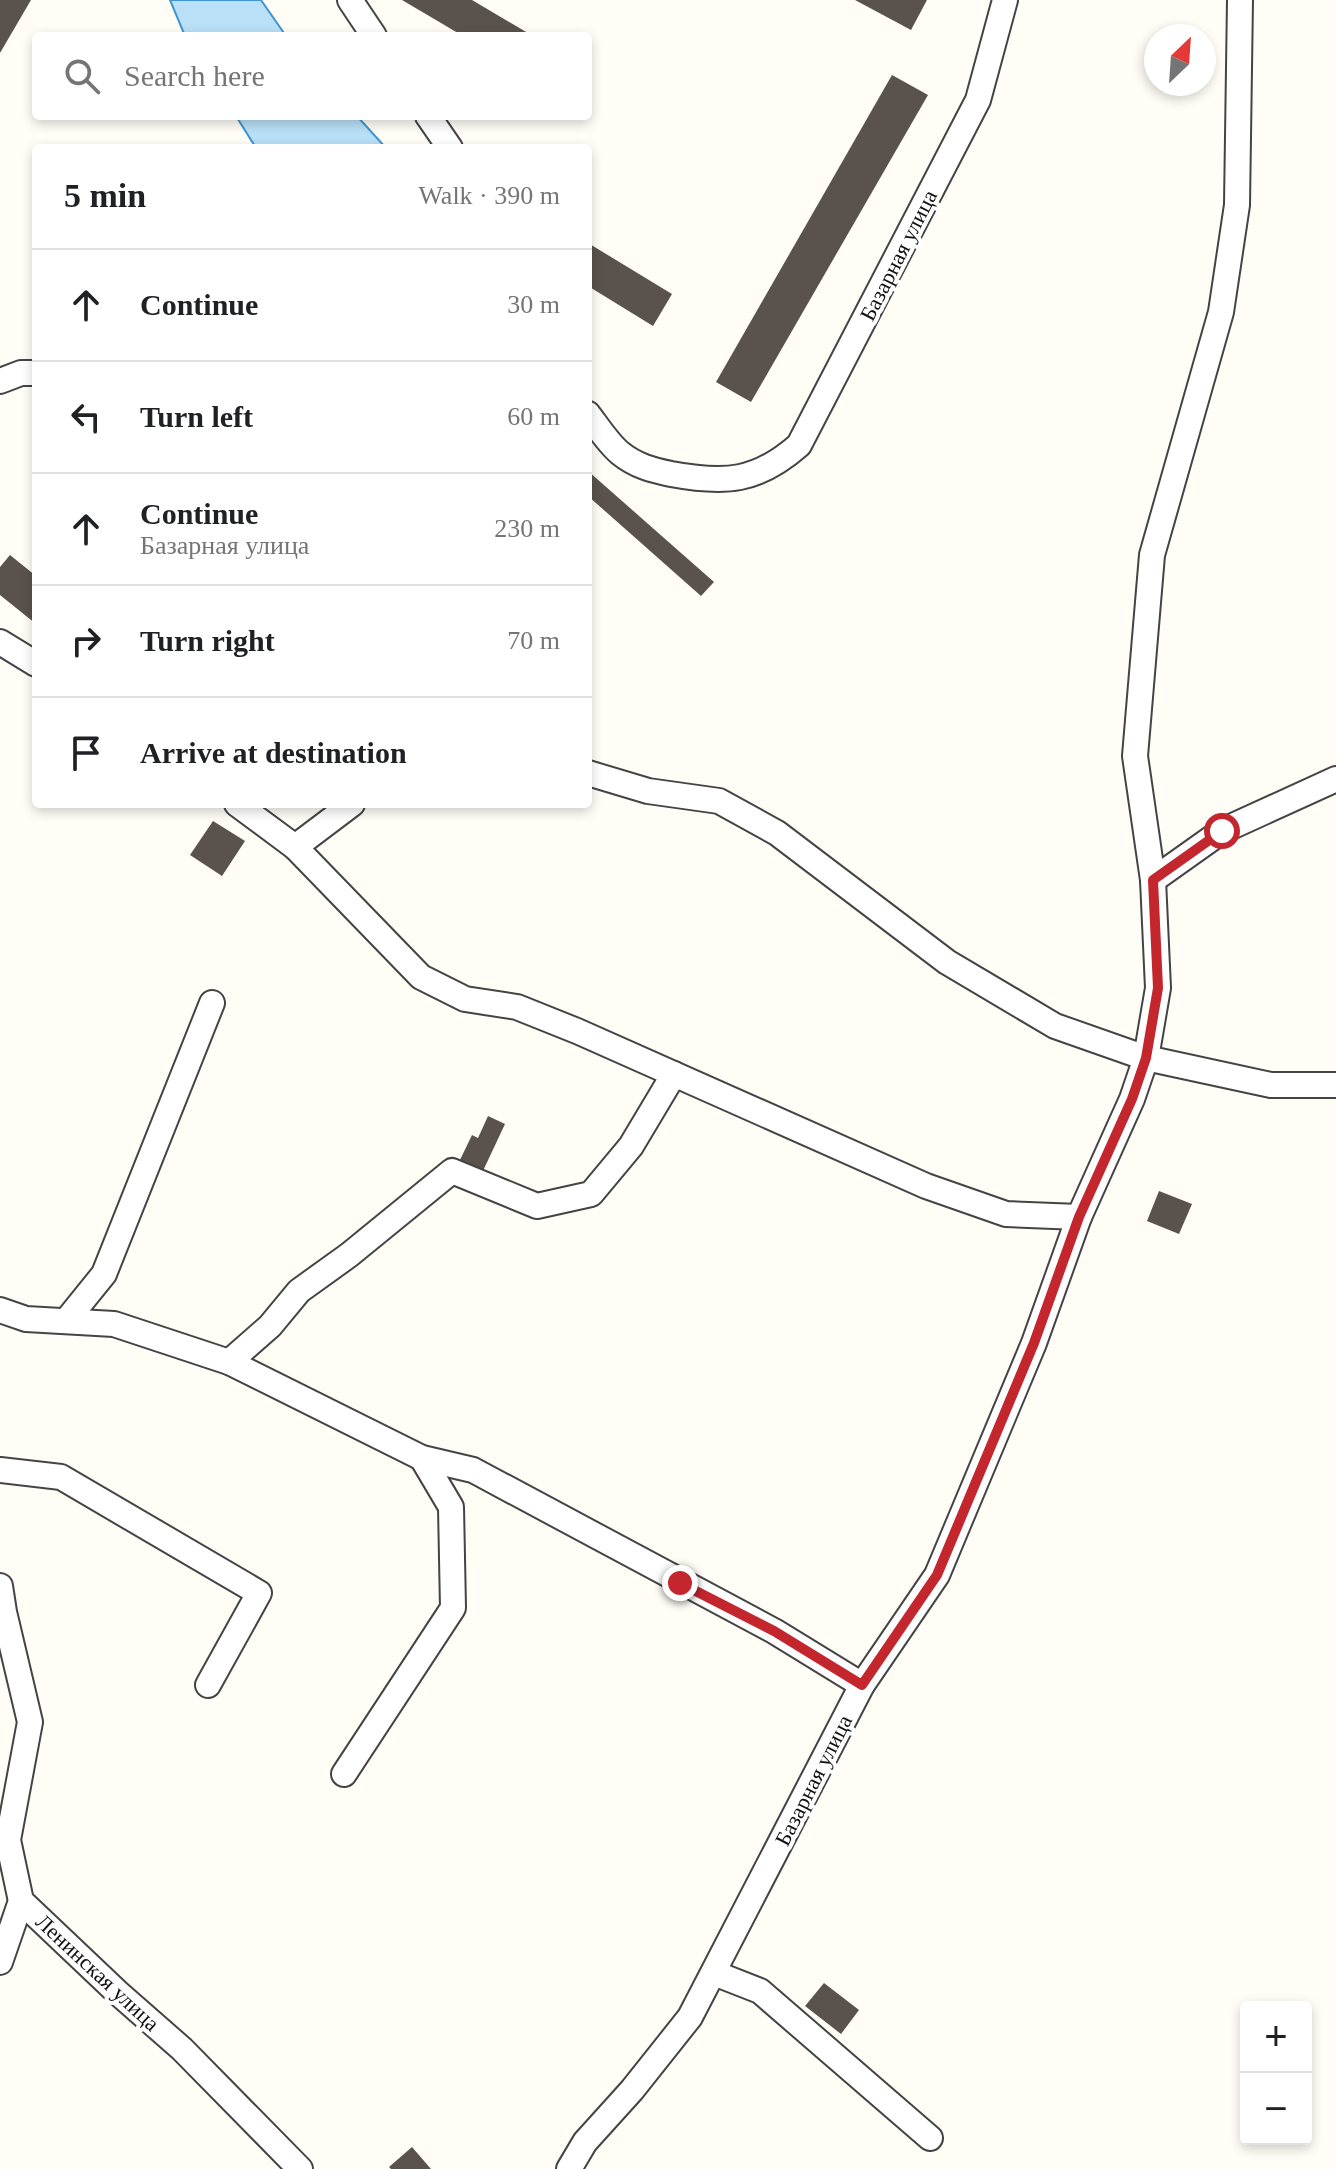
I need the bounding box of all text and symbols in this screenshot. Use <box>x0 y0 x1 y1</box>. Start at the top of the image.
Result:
north arrow <box>1144 24 1216 96</box>
search box <box>32 32 592 120</box>
icon: search <box>60 54 104 98</box>
text: Search here <box>124 59 265 92</box>
text: 5 min <box>64 177 146 214</box>
text: Walk · 390 m <box>418 181 560 210</box>
street label: Базарная улица <box>855 185 942 325</box>
icon: ahead <box>64 283 108 327</box>
text: Continue <box>140 288 258 321</box>
text: 30 m <box>507 290 560 319</box>
icon: left <box>64 395 108 439</box>
text: Turn left <box>140 400 253 433</box>
text: 60 m <box>507 402 560 431</box>
text: Continue <box>140 497 258 530</box>
icon: ahead <box>64 507 108 551</box>
text: 230 m <box>494 514 560 543</box>
text: Базарная улица <box>140 531 309 560</box>
icon: right <box>64 619 108 663</box>
text: Turn right <box>140 624 275 657</box>
text: 70 m <box>507 626 560 655</box>
icon: arrive <box>64 731 108 775</box>
text: Arrive at destination <box>140 736 407 769</box>
route start <box>1204 813 1240 849</box>
route end <box>662 1565 698 1601</box>
street label: Базарная улица <box>770 1710 857 1850</box>
street label: Ленинская улица <box>31 1909 165 2036</box>
map controls <box>1240 2001 1312 2145</box>
button: + <box>1240 2001 1312 2073</box>
button: − <box>1240 2073 1312 2145</box>

